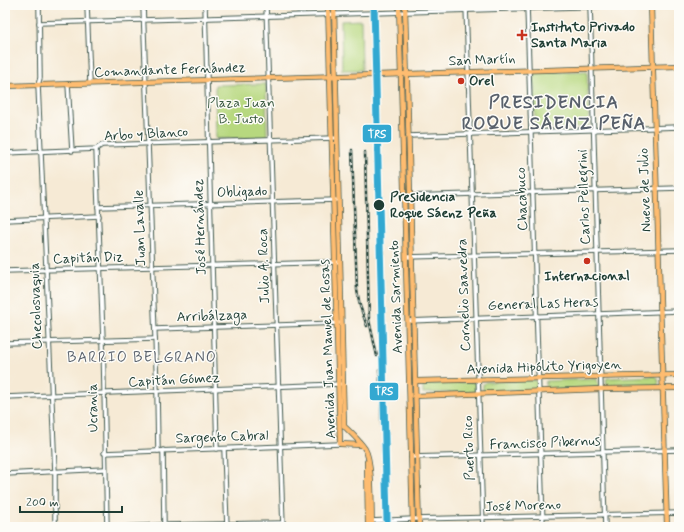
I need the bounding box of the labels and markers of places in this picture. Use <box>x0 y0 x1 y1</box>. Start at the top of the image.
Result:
place label: Instituto Privado Santa Maria <box>531 18 635 52</box>
marker: Instituto Privado Santa Maria <box>516 29 528 41</box>
place label: Orel <box>469 72 495 90</box>
marker: Orel <box>456 76 466 86</box>
place label: Presidencia Roque Sáenz Peña <box>390 188 497 222</box>
marker: Presidencia Roque Sáenz Peña <box>372 198 386 212</box>
marker: Internacional <box>582 256 592 266</box>
place label: Internacional <box>544 267 630 285</box>

